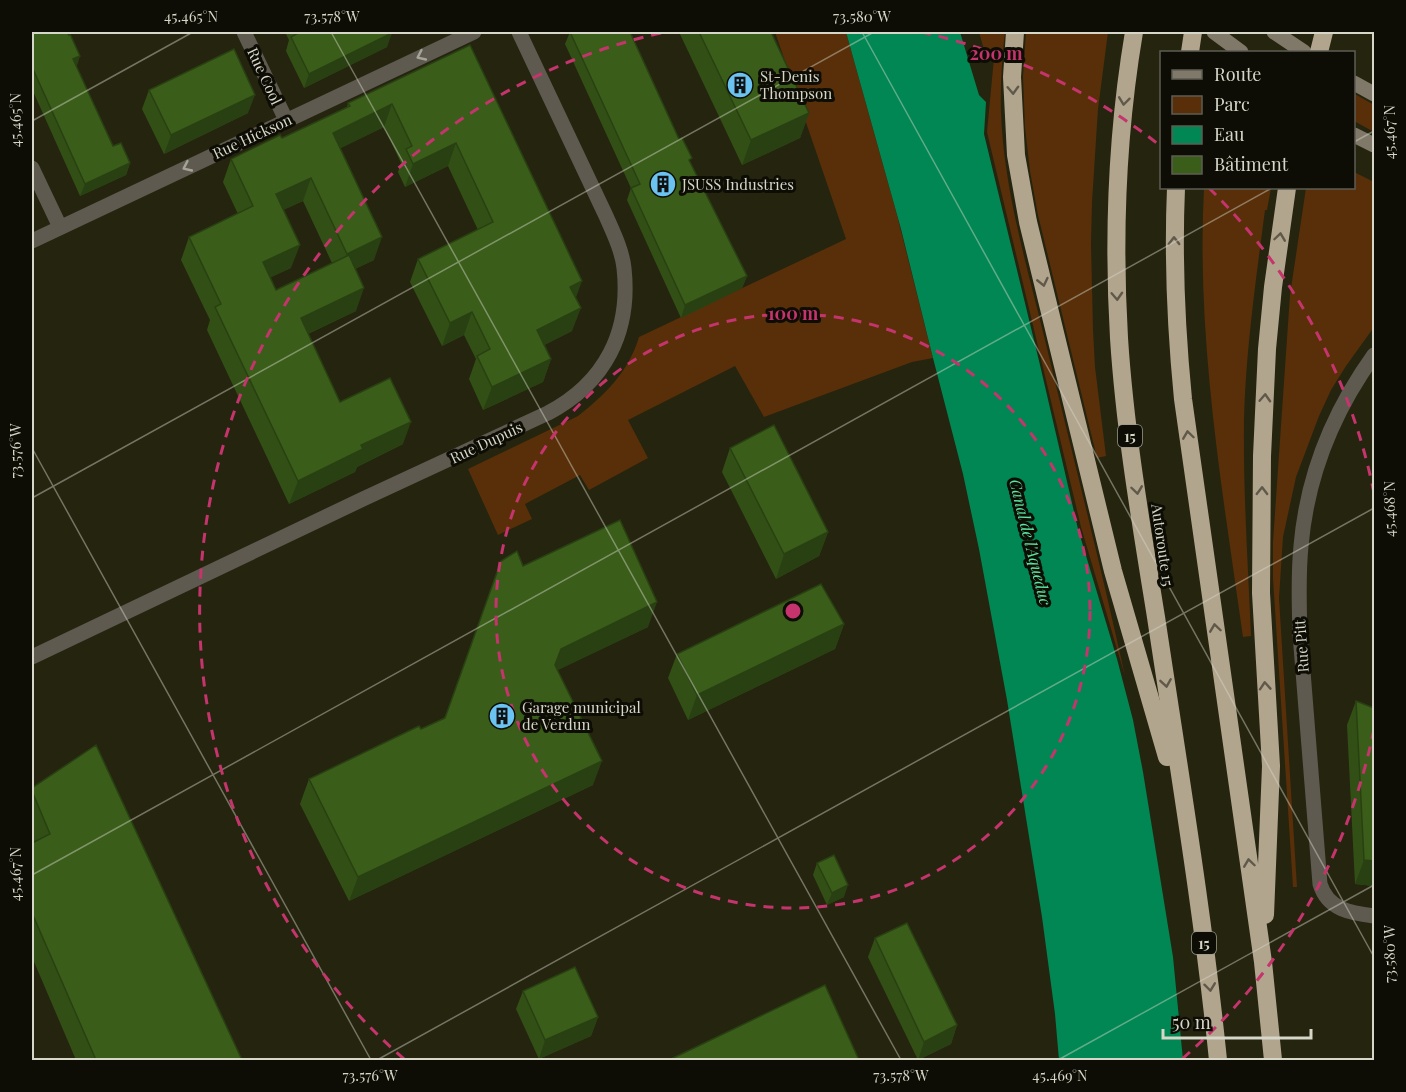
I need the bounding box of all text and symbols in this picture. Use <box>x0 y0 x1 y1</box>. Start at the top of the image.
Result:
text: 45.465°N <box>164 6 219 26</box>
text: 73.578°W <box>304 6 360 26</box>
text: 73.580°W <box>833 6 891 26</box>
text: 200 m <box>969 41 1023 65</box>
street label: Rue Cool <box>243 44 287 108</box>
one-way arrow <box>416 49 427 61</box>
legend <box>1160 51 1355 189</box>
text: Route <box>1214 62 1261 86</box>
place label: St-Denis Thompson <box>760 66 832 103</box>
building icon: St-Denis Thompson <box>725 70 755 100</box>
one-way arrow <box>1006 85 1019 94</box>
text: 45.465°N <box>5 92 25 147</box>
text: Parc <box>1214 92 1250 116</box>
one-way arrow <box>1118 97 1131 106</box>
text: 45.467°N <box>1379 104 1399 159</box>
street label: Rue Hickson <box>209 109 295 163</box>
text: Eau <box>1214 122 1245 146</box>
text: Bâtiment <box>1214 152 1289 176</box>
one-way arrow <box>183 159 194 171</box>
building icon: JSUSS Industries <box>648 169 678 199</box>
place label: JSUSS Industries <box>681 174 794 194</box>
one-way arrow <box>1273 233 1285 242</box>
one-way arrow <box>1168 236 1181 245</box>
one-way arrow <box>1035 277 1048 287</box>
one-way arrow <box>1111 292 1124 301</box>
text: 100 m <box>768 301 819 325</box>
one-way arrow <box>1258 393 1271 402</box>
street label: Rue Dupuis <box>446 416 526 468</box>
text: 73.576°W <box>5 423 25 479</box>
road number: 15 <box>1118 425 1142 447</box>
one-way arrow <box>1183 430 1195 439</box>
water label: Canal de l'Aqueduc <box>1005 477 1057 607</box>
text: 45.468°N <box>1379 481 1399 537</box>
one-way arrow <box>1130 485 1142 495</box>
one-way arrow <box>1256 487 1268 496</box>
street label: Autoroute 15 <box>1147 502 1179 587</box>
centre of rings <box>783 601 803 621</box>
street label: Rue Pitt <box>1289 618 1313 673</box>
one-way arrow <box>1210 623 1222 633</box>
one-way arrow <box>1159 678 1171 687</box>
one-way arrow <box>1259 682 1272 691</box>
place label: Garage municipal de Verdun <box>522 697 641 734</box>
building icon: Garage municipal de Verdun <box>487 701 517 731</box>
text: 45.467°N <box>5 846 25 901</box>
one-way arrow <box>1243 858 1255 867</box>
text: 73.580°W <box>1379 925 1399 983</box>
road number: 15 <box>1192 932 1216 954</box>
one-way arrow <box>1203 983 1216 992</box>
scale bar <box>1163 1002 1312 1040</box>
text: 50 m <box>1172 1010 1211 1034</box>
text: 73.576°W <box>342 1065 398 1085</box>
text: 73.578°W <box>873 1065 929 1085</box>
text: 45.469°N <box>1032 1065 1088 1085</box>

